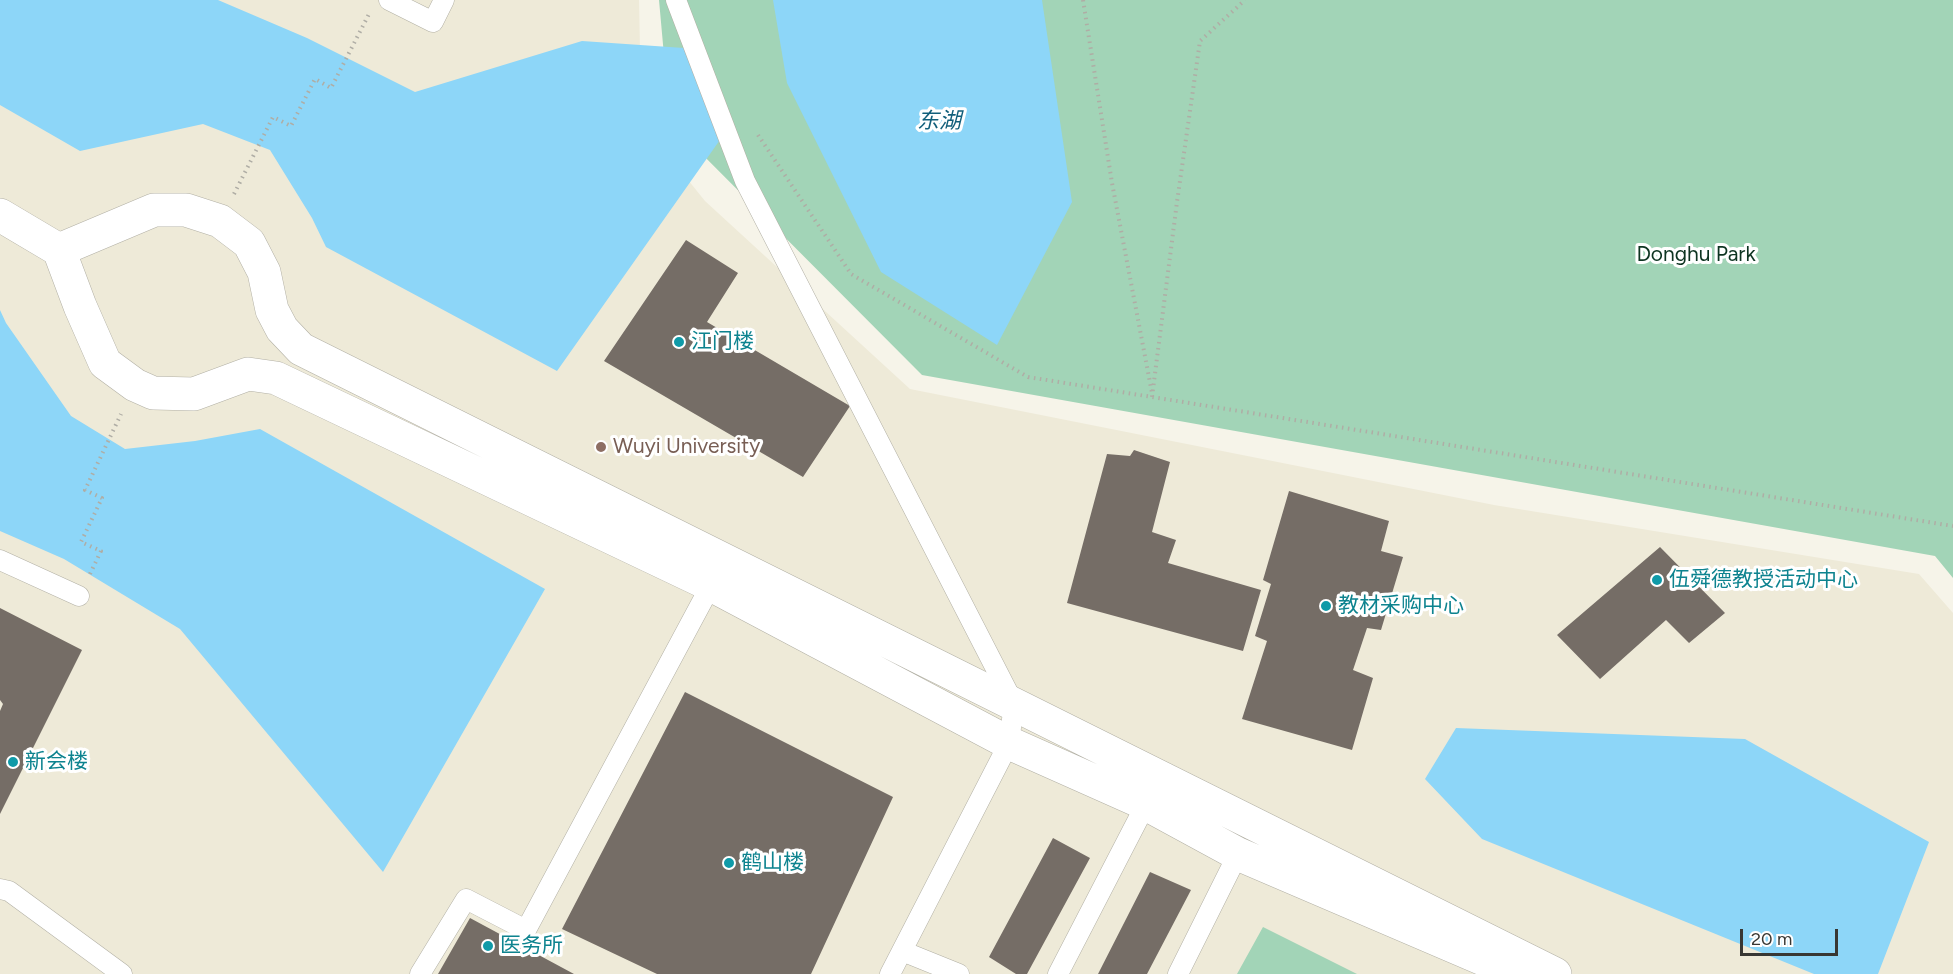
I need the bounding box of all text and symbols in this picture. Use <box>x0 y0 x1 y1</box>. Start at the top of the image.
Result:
water label: 东湖 <box>917 109 961 135</box>
park label: Donghu Park <box>1636 242 1756 268</box>
place label: 江门楼 <box>691 329 754 355</box>
marker: 江门楼 <box>672 335 686 349</box>
place label: Wuyi University <box>613 434 760 460</box>
marker: Wuyi University <box>594 440 608 454</box>
place label: 伍舜德教授活动中心 <box>1669 567 1858 593</box>
marker: 伍舜德教授活动中心 <box>1650 573 1664 587</box>
place label: 教材采购中心 <box>1338 593 1464 619</box>
marker: 教材采购中心 <box>1319 599 1333 613</box>
place label: 新会楼 <box>25 749 88 775</box>
marker: 新会楼 <box>6 755 20 769</box>
place label: 鹤山楼 <box>741 850 804 876</box>
marker: 鹤山楼 <box>722 856 736 870</box>
scale bar <box>1743 917 1840 955</box>
text: 20 m <box>1751 928 1792 950</box>
place label: 医务所 <box>500 933 563 959</box>
marker: 医务所 <box>481 939 495 953</box>

